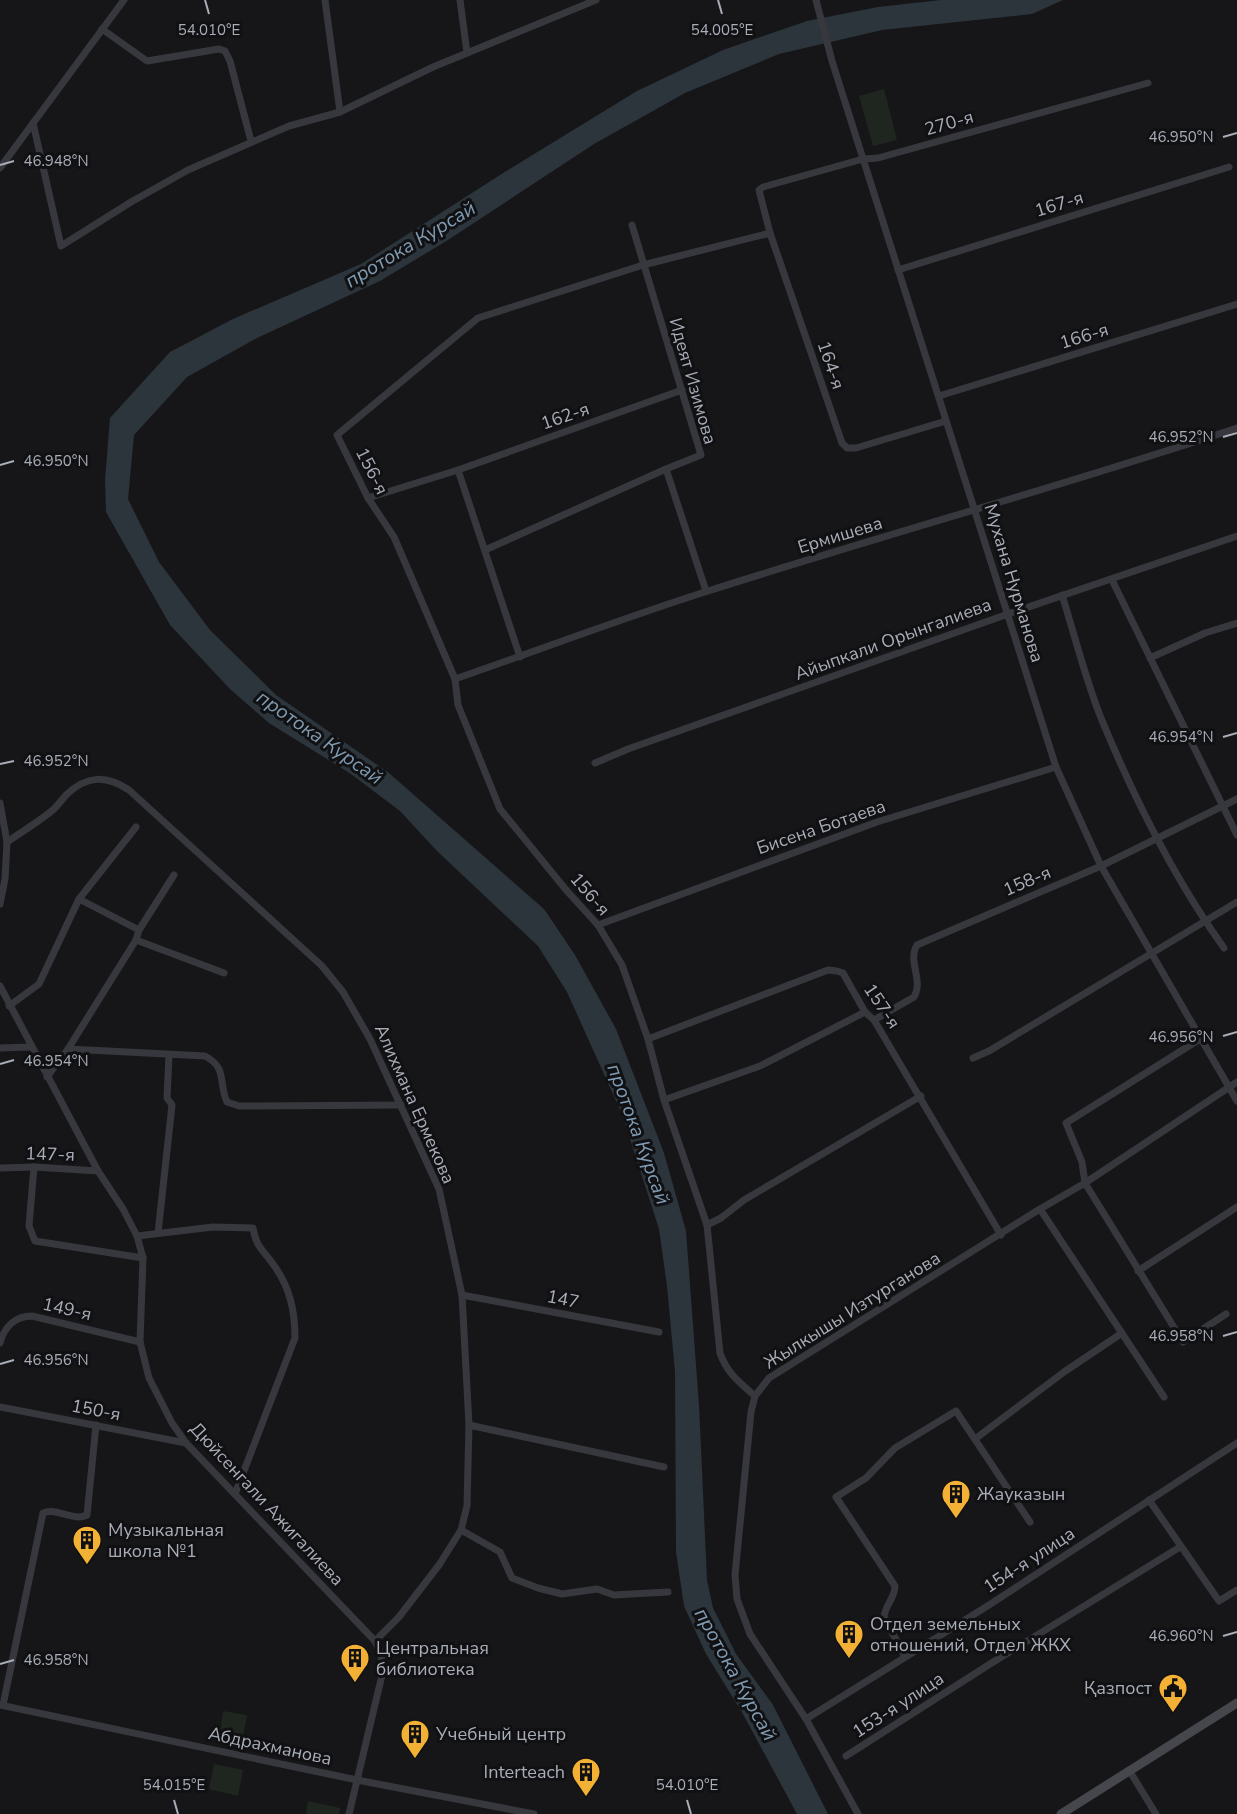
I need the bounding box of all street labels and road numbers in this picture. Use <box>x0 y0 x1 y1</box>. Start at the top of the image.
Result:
street label: 270-я <box>922 105 976 141</box>
street label: 167-я <box>1032 185 1086 223</box>
street label: Идеят Изимова <box>663 315 723 447</box>
street label: 166-я <box>1057 317 1111 355</box>
street label: 164-я <box>812 338 850 392</box>
street label: 162-я <box>538 397 592 435</box>
street label: 156-я <box>350 443 394 499</box>
street label: Мухана Нурманова <box>978 501 1050 665</box>
street label: Ермишева <box>795 511 885 559</box>
street label: Айыпкали Орынгалиева <box>791 592 995 686</box>
street label: Бисена Ботаева <box>753 794 889 860</box>
street label: 158-я <box>999 860 1055 902</box>
street label: 156-я <box>565 867 615 921</box>
street label: 157-я <box>858 979 906 1033</box>
street label: Алихмана Ермекова <box>369 1021 461 1187</box>
street label: 147-я <box>25 1141 75 1167</box>
street label: Жылкышы Изтурганова <box>759 1246 945 1374</box>
street label: 147 <box>545 1284 581 1314</box>
street label: 149-я <box>40 1292 94 1326</box>
street label: 150-я <box>69 1393 123 1427</box>
street label: Дюйсенгали Ажигалиева <box>185 1417 349 1591</box>
street label: 154-я улица <box>979 1521 1079 1599</box>
street label: 153-я улица <box>848 1666 948 1744</box>
street label: Абдрахманова <box>206 1721 334 1771</box>

